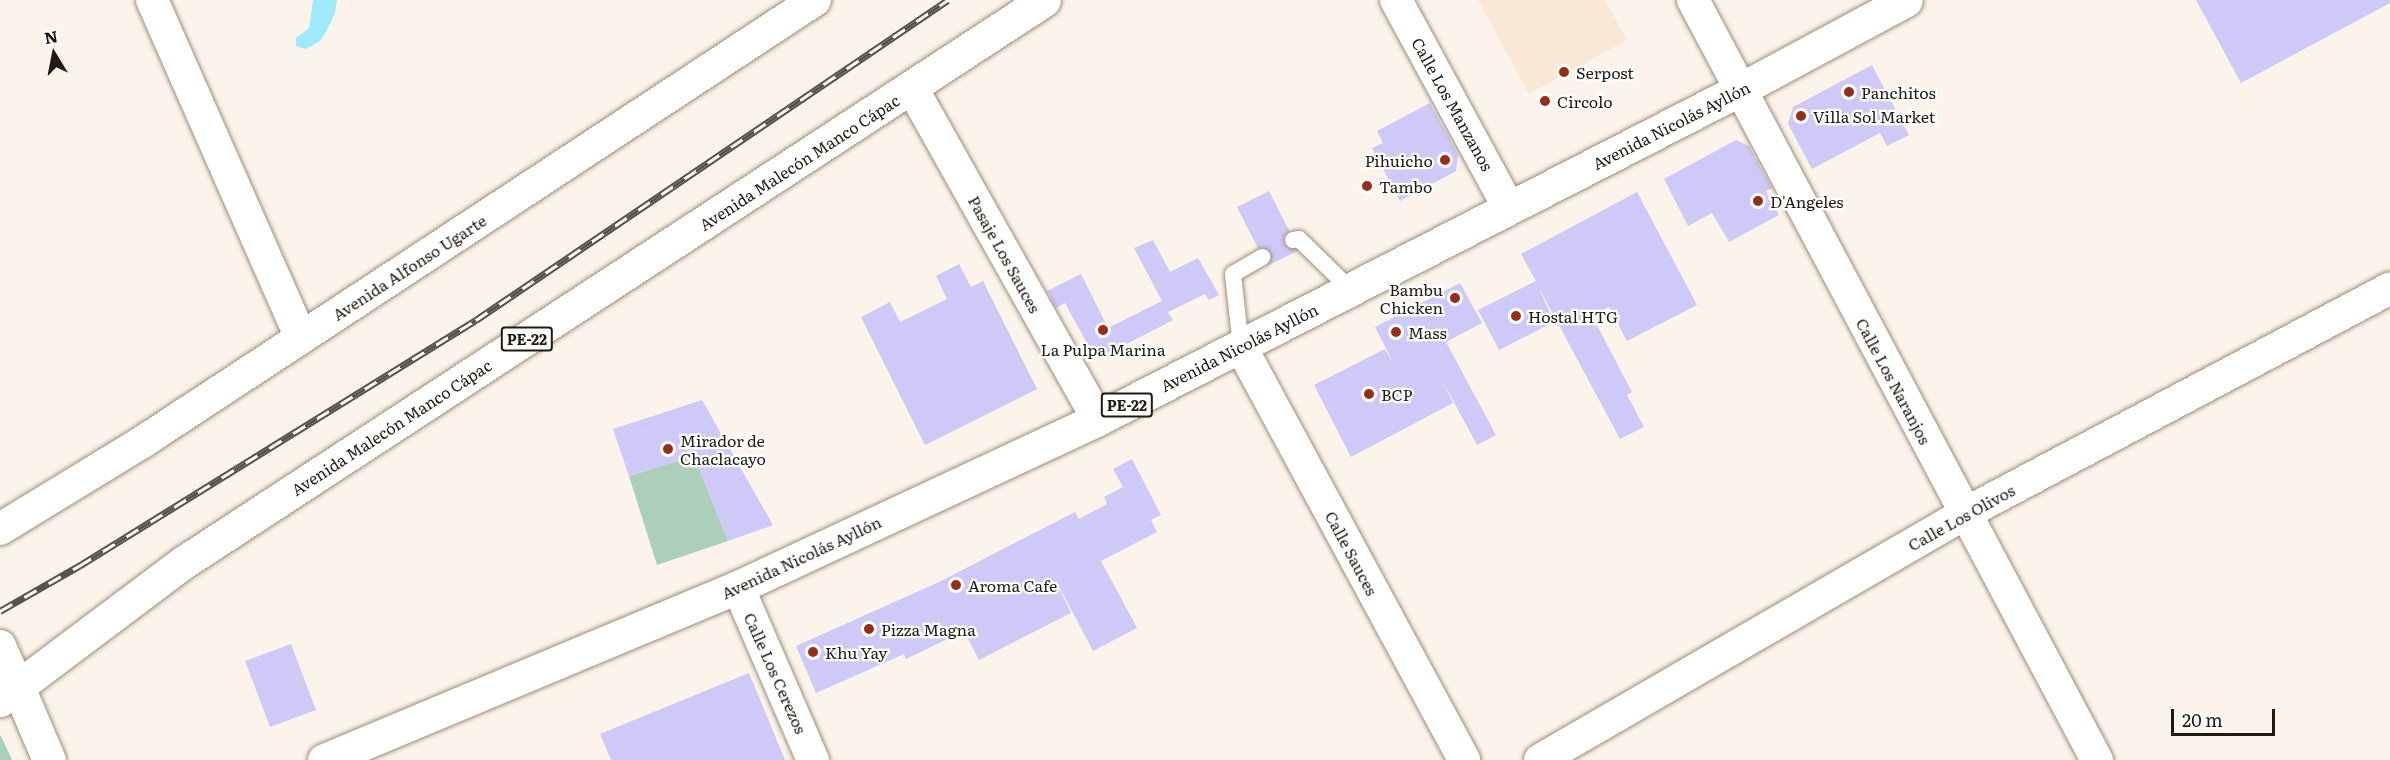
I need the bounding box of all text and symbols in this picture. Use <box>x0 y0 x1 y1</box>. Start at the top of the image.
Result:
text: N <box>42 23 60 49</box>
north arrow <box>24 24 84 84</box>
street label: Calle Los Manzanos <box>1408 34 1498 174</box>
place label: Serpost <box>1576 62 1634 82</box>
marker: Serpost <box>1557 65 1571 79</box>
street label: Avenida Nicolás Ayllón <box>1589 77 1753 173</box>
place label: Panchitos <box>1861 82 1936 102</box>
marker: Panchitos <box>1842 85 1856 99</box>
street label: Avenida Malecón Manco Cápac <box>695 90 903 234</box>
place label: Circolo <box>1557 91 1613 111</box>
marker: Circolo <box>1538 94 1552 108</box>
place label: Villa Sol Market <box>1813 106 1935 126</box>
marker: Villa Sol Market <box>1794 109 1808 123</box>
place label: Pihuicho <box>1365 150 1433 170</box>
marker: Pihuicho <box>1438 153 1452 167</box>
place label: Tambo <box>1379 176 1432 196</box>
marker: Tambo <box>1360 179 1374 193</box>
place label: D'Angeles <box>1770 191 1843 211</box>
street label: Pasaje Los Sauces <box>965 192 1045 316</box>
marker: D'Angeles <box>1751 194 1765 208</box>
street label: Avenida Alfonso Ugarte <box>328 210 490 324</box>
place label: Bambu Chicken <box>1380 279 1443 317</box>
marker: Bambu Chicken <box>1448 291 1462 305</box>
street label: Avenida Nicolás Ayllón <box>1157 299 1321 395</box>
place label: Hostal HTG <box>1528 306 1618 326</box>
marker: Hostal HTG <box>1509 309 1523 323</box>
street label: Calle Los Naranjos <box>1853 315 1935 447</box>
place label: Mass <box>1408 322 1447 342</box>
marker: La Pulpa Marina <box>1096 323 1110 337</box>
marker: Mass <box>1389 325 1403 339</box>
road number: PE-22 <box>500 327 554 351</box>
place label: La Pulpa Marina <box>1040 339 1166 359</box>
street label: Avenida Malecón Manco Cápac <box>287 355 495 499</box>
place label: BCP <box>1381 384 1412 404</box>
marker: BCP <box>1362 387 1376 401</box>
road number: PE-22 <box>1100 393 1154 417</box>
place label: Mirador de Chaclacayo <box>680 430 766 468</box>
marker: Mirador de Chaclacayo <box>661 442 675 456</box>
street label: Calle Los Olivos <box>1904 480 2018 554</box>
street label: Calle Sauces <box>1322 508 1382 598</box>
street label: Avenida Nicolás Ayllón <box>718 512 884 602</box>
place label: Aroma Cafe <box>968 575 1057 595</box>
marker: Aroma Cafe <box>949 578 963 592</box>
street label: Calle Los Cerezos <box>741 609 811 737</box>
place label: Pizza Magna <box>881 619 976 639</box>
marker: Pizza Magna <box>862 622 876 636</box>
place label: Khu Yay <box>825 642 887 662</box>
marker: Khu Yay <box>806 645 820 659</box>
scale bar <box>2174 697 2278 735</box>
text: 20 m <box>2182 706 2223 733</box>

